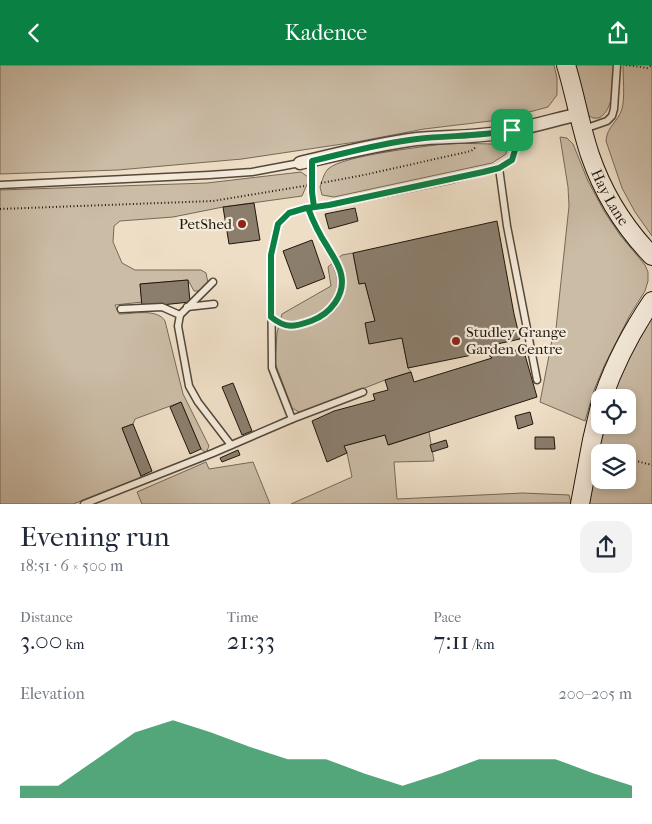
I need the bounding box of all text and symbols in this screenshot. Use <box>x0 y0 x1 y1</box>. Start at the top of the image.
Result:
icon: back <box>20 19 48 47</box>
icon: share <box>604 19 632 47</box>
text: Kadence <box>285 20 367 46</box>
pin <box>491 109 533 151</box>
icon: arrive <box>498 116 526 144</box>
street label: Hay Lane <box>587 166 633 230</box>
place label: PetShed <box>179 215 233 233</box>
marker: PetShed <box>236 218 248 230</box>
place label: Studley Grange Garden Centre <box>466 323 567 358</box>
marker: Studley Grange Garden Centre <box>450 335 462 347</box>
map controls <box>591 389 636 489</box>
button: locate <box>591 389 636 434</box>
button: layers <box>591 444 636 489</box>
text: Evening run <box>20 520 170 553</box>
button: share <box>580 521 632 573</box>
text: 18:51 · 6 × 500 m <box>20 556 123 575</box>
text: Distance <box>20 609 73 626</box>
text: Time <box>227 609 258 626</box>
text: Pace <box>433 609 461 626</box>
text: 3.00 <box>20 626 63 655</box>
text: 21:33 <box>227 626 275 655</box>
text: 7:11 <box>433 626 469 655</box>
text: km <box>63 636 85 653</box>
text: /km <box>469 636 495 653</box>
text: Elevation <box>20 684 85 703</box>
text: 200–205 m <box>558 684 632 703</box>

